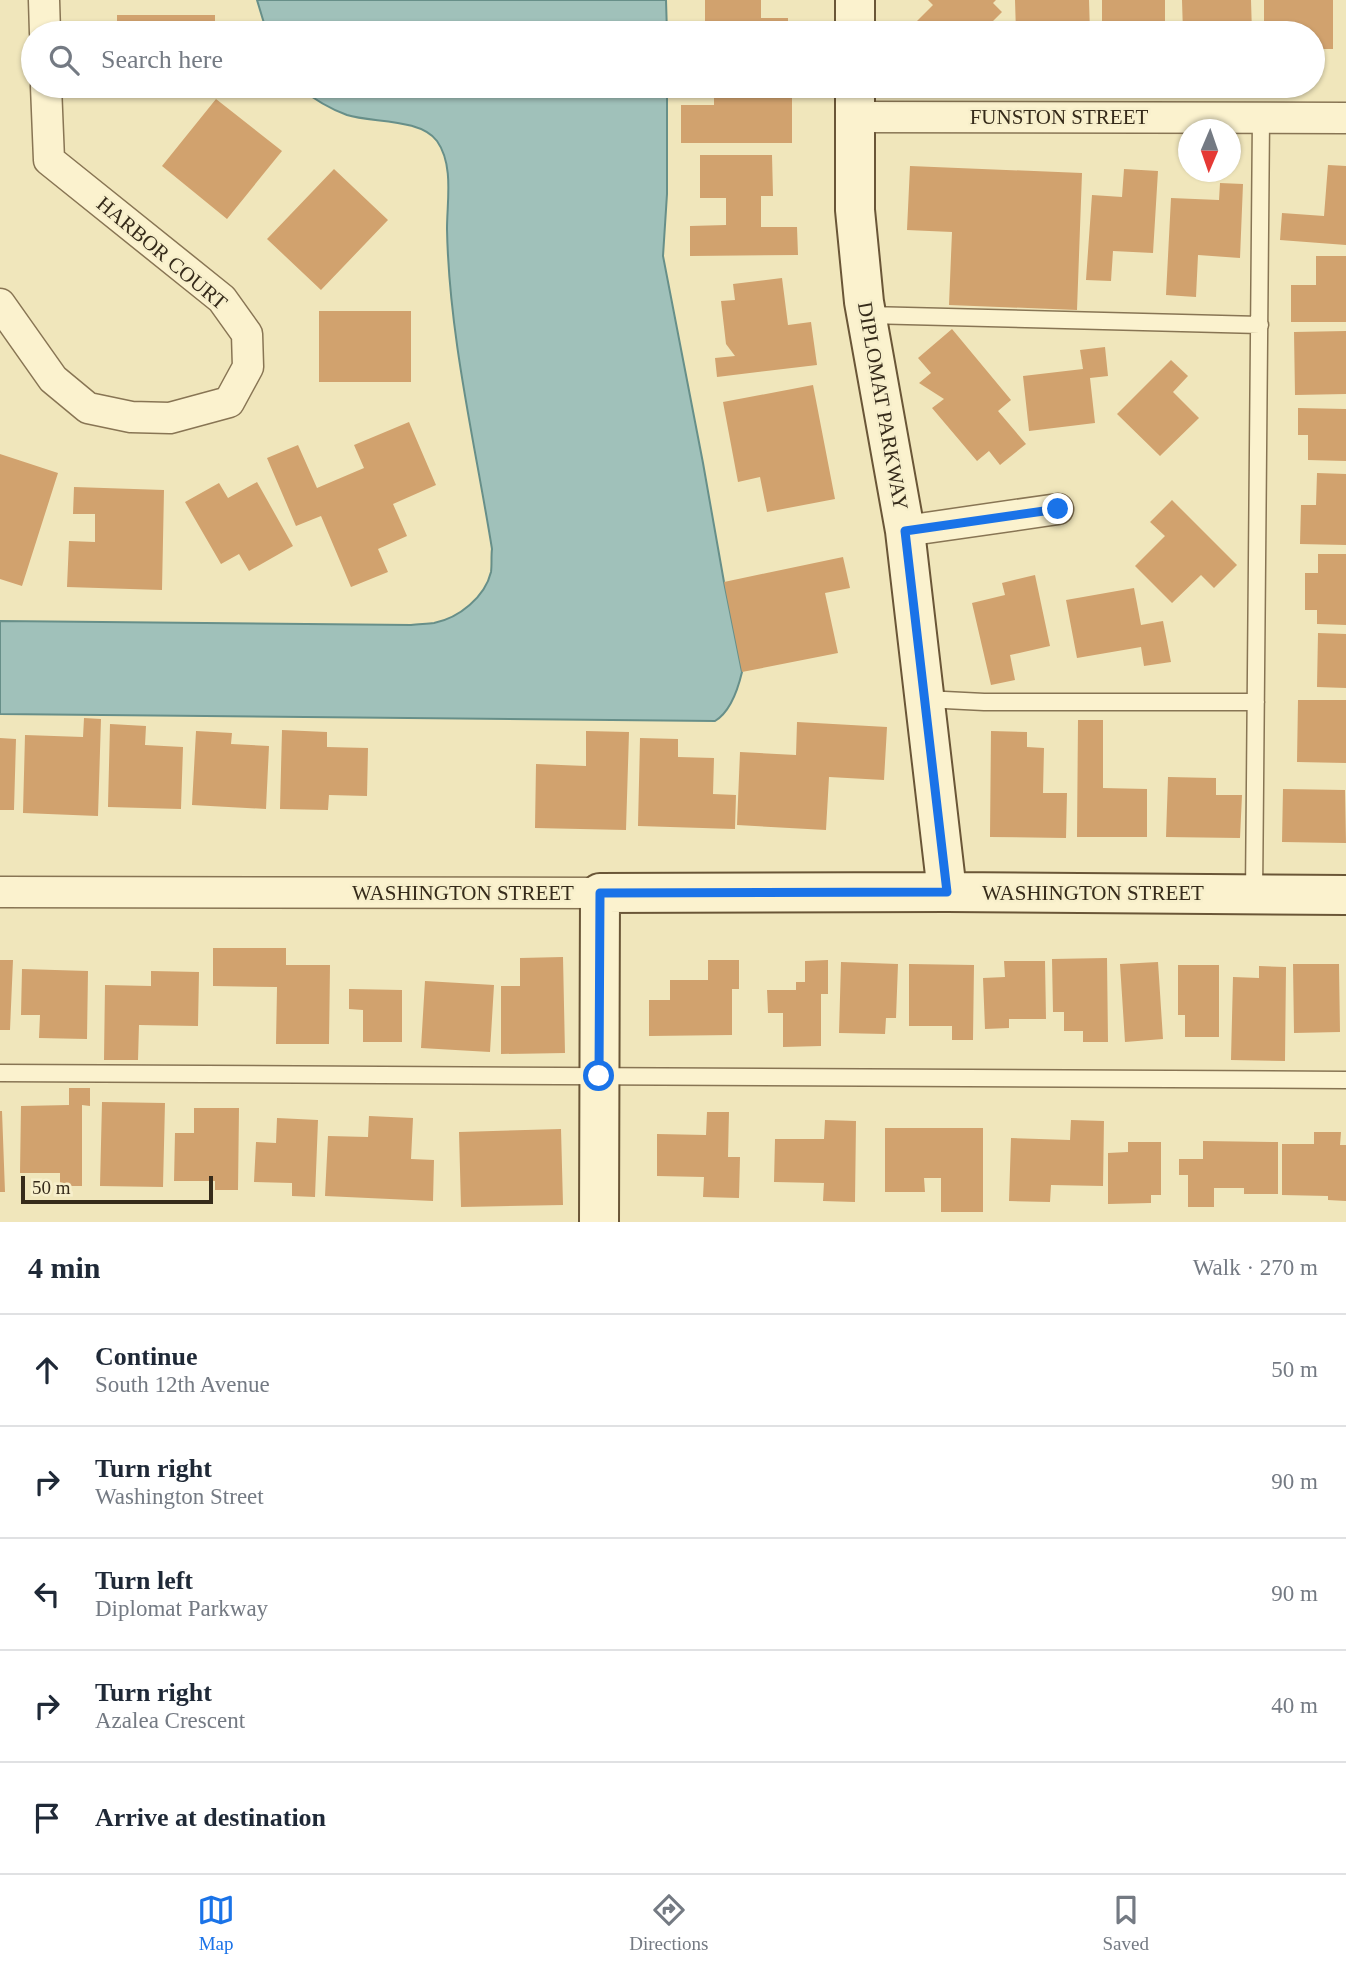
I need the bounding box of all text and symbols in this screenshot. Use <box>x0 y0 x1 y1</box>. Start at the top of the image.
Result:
search box <box>21 21 1325 98</box>
icon: search <box>45 41 83 79</box>
text: Search here <box>101 45 223 74</box>
street label: FUNSTON STREET <box>970 105 1149 129</box>
north arrow <box>1178 119 1241 182</box>
street label: HARBOR COURT <box>92 192 232 315</box>
street label: DIPLOMAT PARKWAY <box>853 300 913 512</box>
route end <box>1042 493 1073 524</box>
street label: WASHINGTON STREET <box>352 881 574 905</box>
street label: WASHINGTON STREET <box>982 881 1204 905</box>
route start <box>583 1060 614 1091</box>
scale bar <box>21 1173 214 1205</box>
text: 50 m <box>32 1177 71 1198</box>
text: 4 min <box>28 1251 101 1284</box>
text: Walk · 270 m <box>1193 1255 1318 1280</box>
text: Continue <box>95 1342 198 1371</box>
icon: ahead <box>28 1351 66 1389</box>
text: 50 m <box>1271 1357 1318 1382</box>
text: South 12th Avenue <box>95 1372 270 1397</box>
text: Turn right <box>95 1454 212 1483</box>
icon: right <box>28 1463 66 1501</box>
text: 90 m <box>1271 1469 1318 1494</box>
text: Washington Street <box>95 1484 264 1509</box>
text: Turn left <box>95 1566 193 1595</box>
icon: left <box>28 1575 66 1613</box>
text: 90 m <box>1271 1581 1318 1606</box>
text: Diplomat Parkway <box>95 1596 268 1621</box>
text: Turn right <box>95 1678 212 1707</box>
icon: right <box>28 1687 66 1725</box>
text: 40 m <box>1271 1693 1318 1718</box>
text: Azalea Crescent <box>95 1708 245 1733</box>
icon: arrive <box>28 1799 66 1837</box>
text: Arrive at destination <box>95 1803 326 1832</box>
tab: Map <box>197 1891 235 1955</box>
tab: Directions <box>629 1891 708 1955</box>
tab: Saved <box>1102 1891 1149 1955</box>

